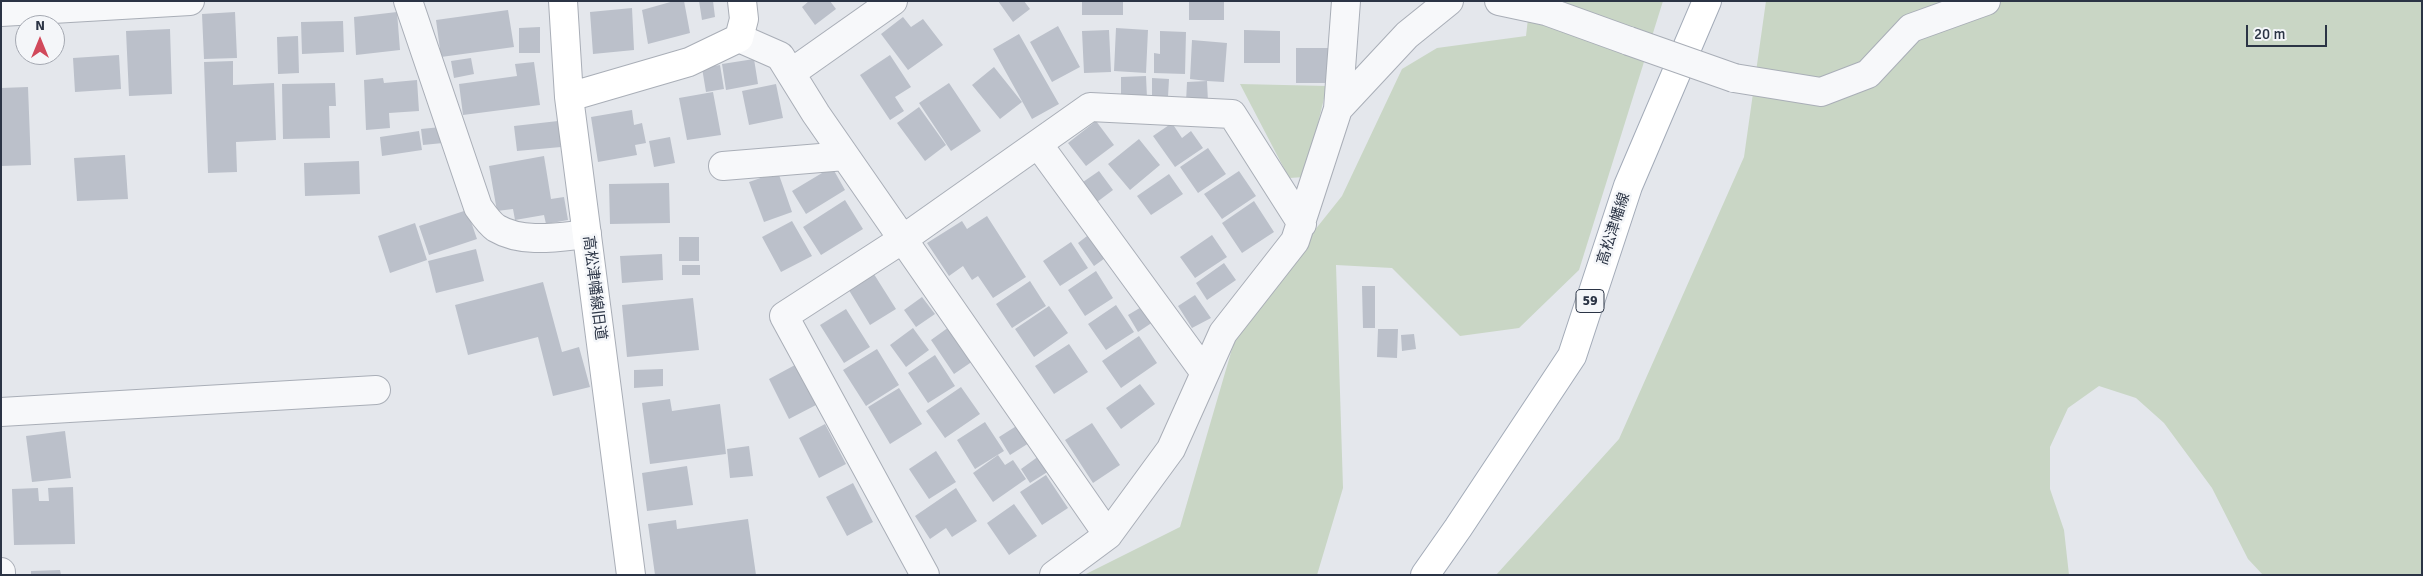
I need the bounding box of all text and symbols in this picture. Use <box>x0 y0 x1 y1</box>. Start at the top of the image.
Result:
north arrow <box>15 15 65 65</box>
scale bar <box>2248 15 2329 47</box>
text: N <box>35 17 45 34</box>
text: 20 m <box>2254 25 2285 43</box>
street label: 高松津幡線 <box>1594 191 1634 267</box>
street label: 高松津幡線旧道 <box>579 235 609 341</box>
road number: 59 <box>1576 290 1604 312</box>

